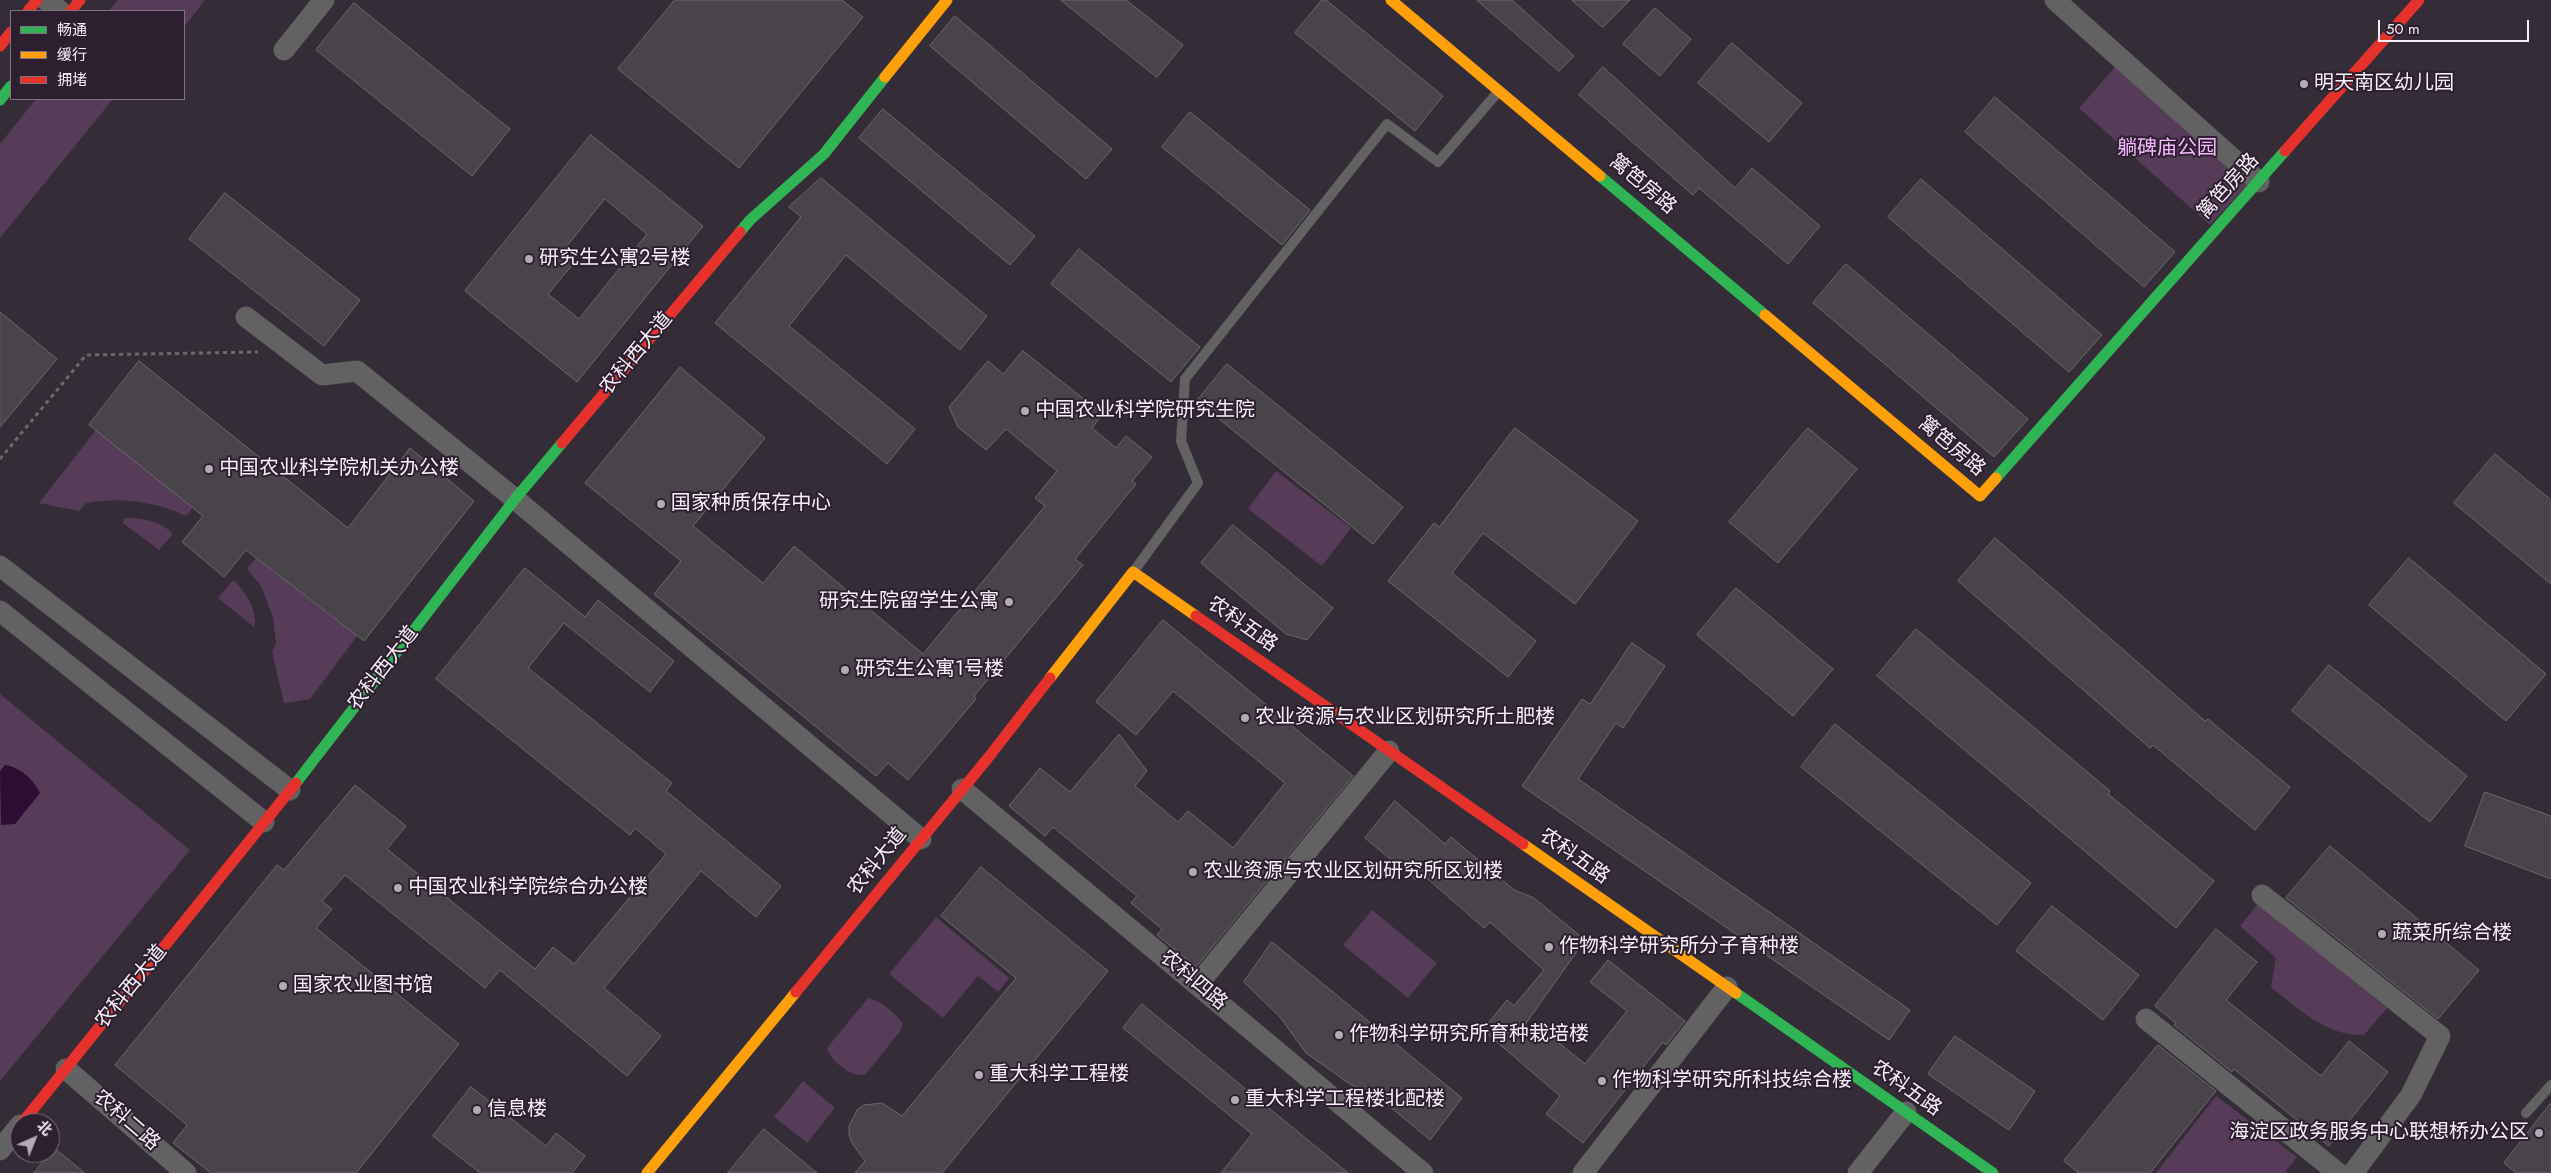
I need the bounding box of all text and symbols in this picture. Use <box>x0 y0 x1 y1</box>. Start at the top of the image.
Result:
legend <box>10 10 185 100</box>
scale bar <box>2381 10 2532 42</box>
text: 50 m <box>2386 18 2420 40</box>
text: 畅通 <box>57 19 87 41</box>
text: 缓行 <box>57 44 87 66</box>
text: 拥堵 <box>57 69 87 91</box>
place label: 明天南区幼儿园 <box>2314 72 2454 96</box>
marker: 明天南区幼儿园 <box>2298 78 2310 90</box>
park label: 躺碑庙公园 <box>2117 137 2217 161</box>
street label: 篱笆房路 <box>2193 149 2265 225</box>
street label: 篱笆房路 <box>1604 150 1680 220</box>
place label: 研究生公寓2号楼 <box>539 247 690 271</box>
marker: 研究生公寓2号楼 <box>523 253 535 265</box>
street label: 农科西大道 <box>596 308 678 400</box>
place label: 中国农业科学院研究生院 <box>1035 399 1255 423</box>
marker: 中国农业科学院研究生院 <box>1019 405 1031 417</box>
street label: 篱笆房路 <box>1913 412 1989 482</box>
place label: 中国农业科学院机关办公楼 <box>219 457 459 481</box>
marker: 中国农业科学院机关办公楼 <box>203 463 215 475</box>
place label: 国家种质保存中心 <box>671 492 831 516</box>
marker: 国家种质保存中心 <box>655 498 667 510</box>
place label: 研究生院留学生公寓 <box>819 590 999 614</box>
street label: 农科五路 <box>1202 592 1282 658</box>
marker: 研究生院留学生公寓 <box>1003 596 1015 608</box>
street label: 农科西大道 <box>344 622 424 716</box>
place label: 研究生公寓1号楼 <box>855 658 1004 682</box>
marker: 研究生公寓1号楼 <box>839 664 851 676</box>
place label: 农业资源与农业区划研究所土肥楼 <box>1255 706 1555 730</box>
marker: 农业资源与农业区划研究所土肥楼 <box>1239 712 1251 724</box>
street label: 农科大道 <box>844 823 912 901</box>
street label: 农科五路 <box>1534 824 1614 890</box>
place label: 农业资源与农业区划研究所区划楼 <box>1203 860 1503 884</box>
marker: 农业资源与农业区划研究所区划楼 <box>1187 866 1199 878</box>
place label: 中国农业科学院综合办公楼 <box>408 876 648 900</box>
marker: 中国农业科学院综合办公楼 <box>392 882 404 894</box>
place label: 蔬菜所综合楼 <box>2392 922 2512 946</box>
marker: 蔬菜所综合楼 <box>2376 928 2388 940</box>
place label: 作物科学研究所分子育种楼 <box>1559 935 1799 959</box>
street label: 农科西大道 <box>91 941 173 1033</box>
marker: 作物科学研究所分子育种楼 <box>1543 941 1555 953</box>
street label: 农科四路 <box>1155 946 1231 1016</box>
place label: 国家农业图书馆 <box>293 974 433 998</box>
marker: 国家农业图书馆 <box>277 980 289 992</box>
place label: 作物科学研究所育种栽培楼 <box>1349 1023 1589 1047</box>
marker: 作物科学研究所育种栽培楼 <box>1333 1029 1345 1041</box>
street label: 农科五路 <box>1866 1056 1946 1122</box>
place label: 重大科学工程楼 <box>989 1063 1129 1087</box>
marker: 重大科学工程楼 <box>973 1069 985 1081</box>
place label: 作物科学研究所科技综合楼 <box>1612 1069 1852 1093</box>
marker: 作物科学研究所科技综合楼 <box>1596 1075 1608 1087</box>
street label: 农科二路 <box>88 1086 164 1156</box>
place label: 重大科学工程楼北配楼 <box>1245 1088 1445 1112</box>
marker: 重大科学工程楼北配楼 <box>1229 1094 1241 1106</box>
place label: 信息楼 <box>487 1098 547 1122</box>
marker: 信息楼 <box>471 1104 483 1116</box>
north arrow <box>10 1113 60 1163</box>
text: 北 <box>33 1116 57 1140</box>
place label: 海淀区政务服务中心联想桥办公区 <box>2229 1121 2529 1145</box>
marker: 海淀区政务服务中心联想桥办公区 <box>2533 1127 2545 1139</box>

